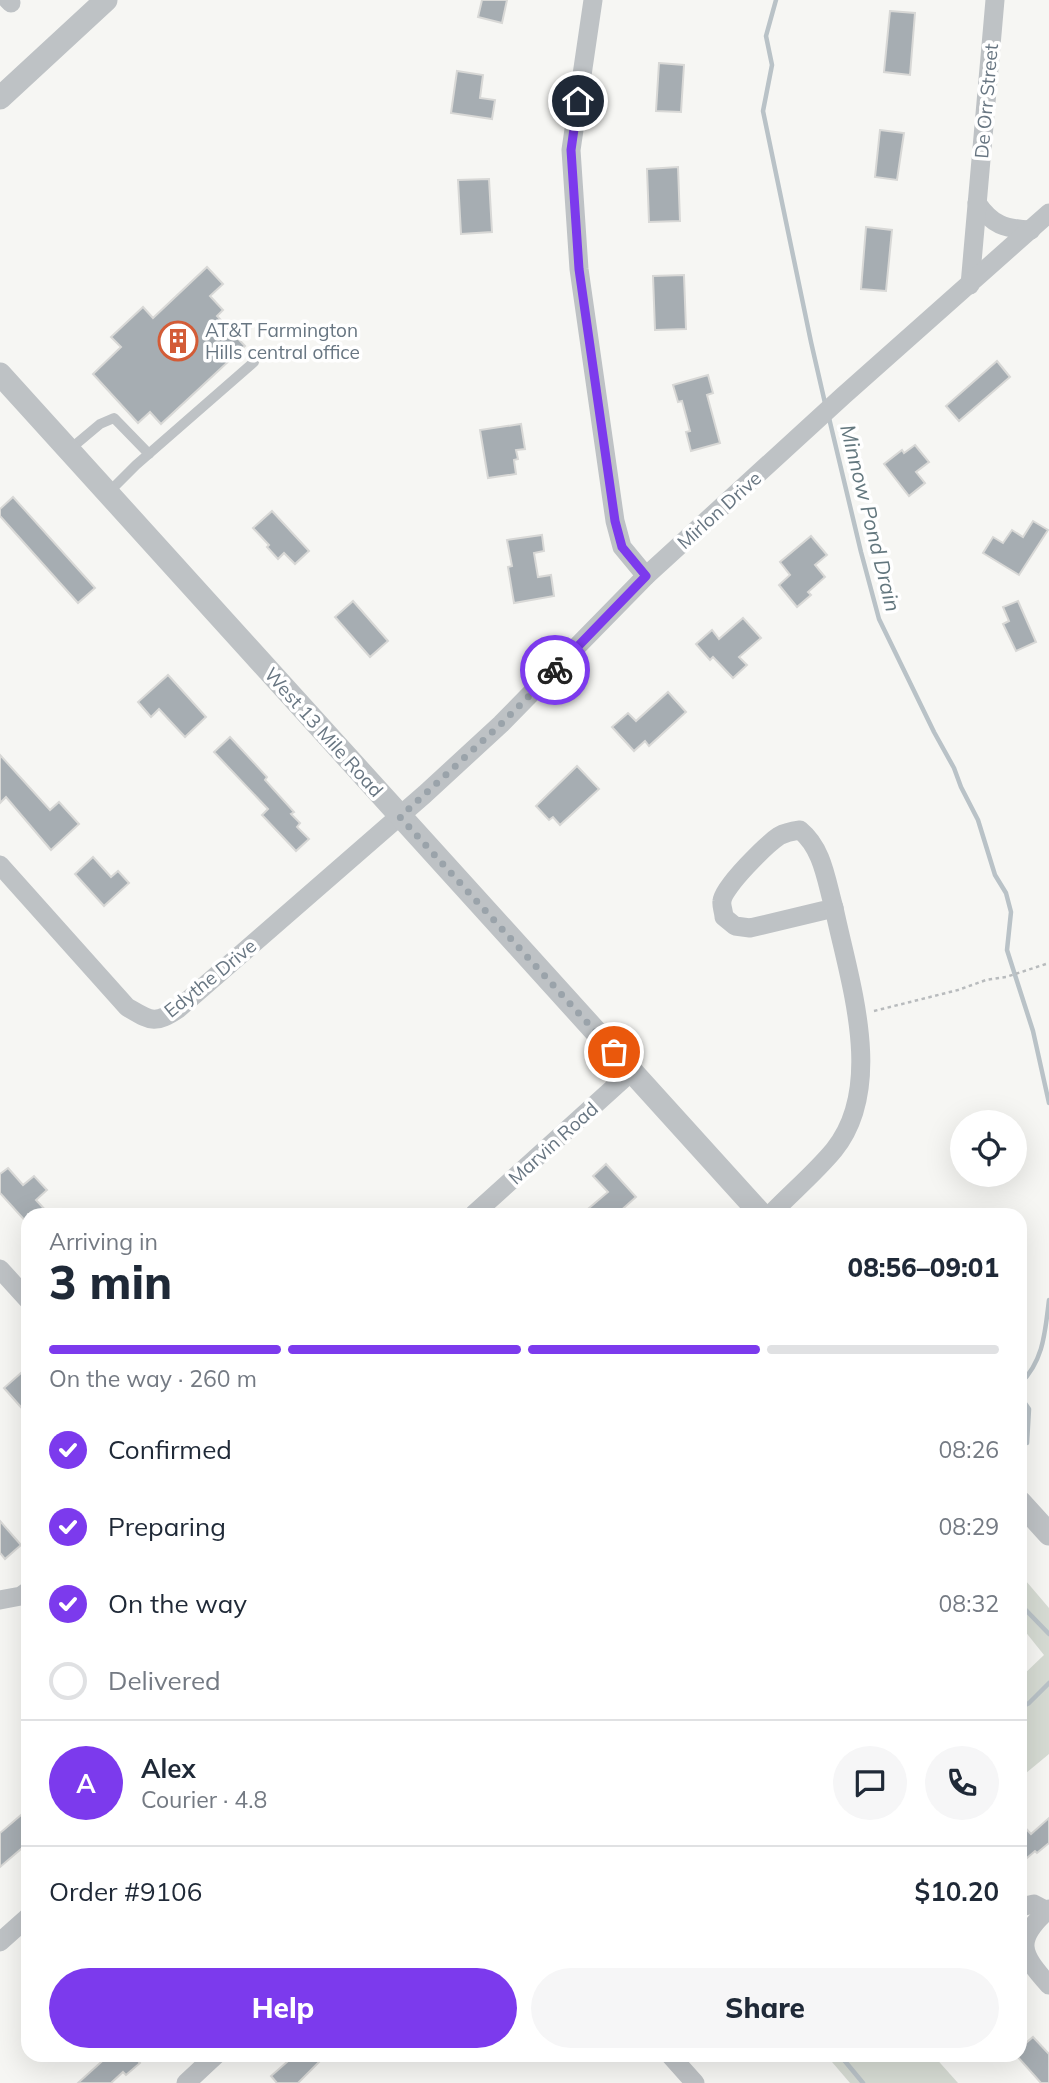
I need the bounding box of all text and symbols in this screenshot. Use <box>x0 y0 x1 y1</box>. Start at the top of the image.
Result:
street label: De Orr Street <box>969 42 1003 160</box>
pin <box>548 71 608 131</box>
icon: home <box>559 82 597 120</box>
place label: AT&T Farmington Hills central office <box>205 318 360 364</box>
building icon: AT&T Farmington Hills central office <box>157 320 199 362</box>
water label: Minnow Pond Drain <box>835 422 907 614</box>
street label: Mirlon Drive <box>672 466 766 554</box>
courier <box>520 635 590 705</box>
icon: bike <box>536 651 574 689</box>
street label: West 13 Mile Road <box>259 662 389 802</box>
street label: Edythe Drive <box>159 934 261 1022</box>
pin <box>584 1022 644 1082</box>
icon: bag <box>595 1033 633 1071</box>
street label: Marvin Road <box>503 1096 603 1190</box>
map controls <box>950 1110 1027 1187</box>
button: locate <box>950 1110 1027 1187</box>
text: Arriving in <box>49 1227 158 1256</box>
text: 08:56–09:01 <box>848 1251 999 1284</box>
text: 3 min <box>49 1253 172 1311</box>
text: On the way · 260 m <box>49 1364 257 1393</box>
icon: check <box>49 1431 87 1469</box>
text: Confirmed <box>108 1433 232 1466</box>
text: 08:26 <box>939 1435 999 1464</box>
icon: check <box>49 1508 87 1546</box>
text: Preparing <box>108 1510 226 1543</box>
text: 08:29 <box>939 1512 999 1541</box>
icon: check <box>49 1585 87 1623</box>
text: On the way <box>108 1587 247 1620</box>
text: 08:32 <box>939 1589 999 1618</box>
text: Delivered <box>108 1664 221 1697</box>
button: chat <box>833 1746 907 1820</box>
button: phone <box>925 1746 999 1820</box>
text: Alex <box>141 1752 196 1785</box>
text: A <box>76 1767 96 1800</box>
text: Courier · 4.8 <box>141 1785 267 1814</box>
text: Order #9106 <box>49 1875 202 1908</box>
text: $10.20 <box>915 1875 999 1908</box>
button: Help <box>49 1968 517 2048</box>
button: Share <box>531 1968 999 2048</box>

